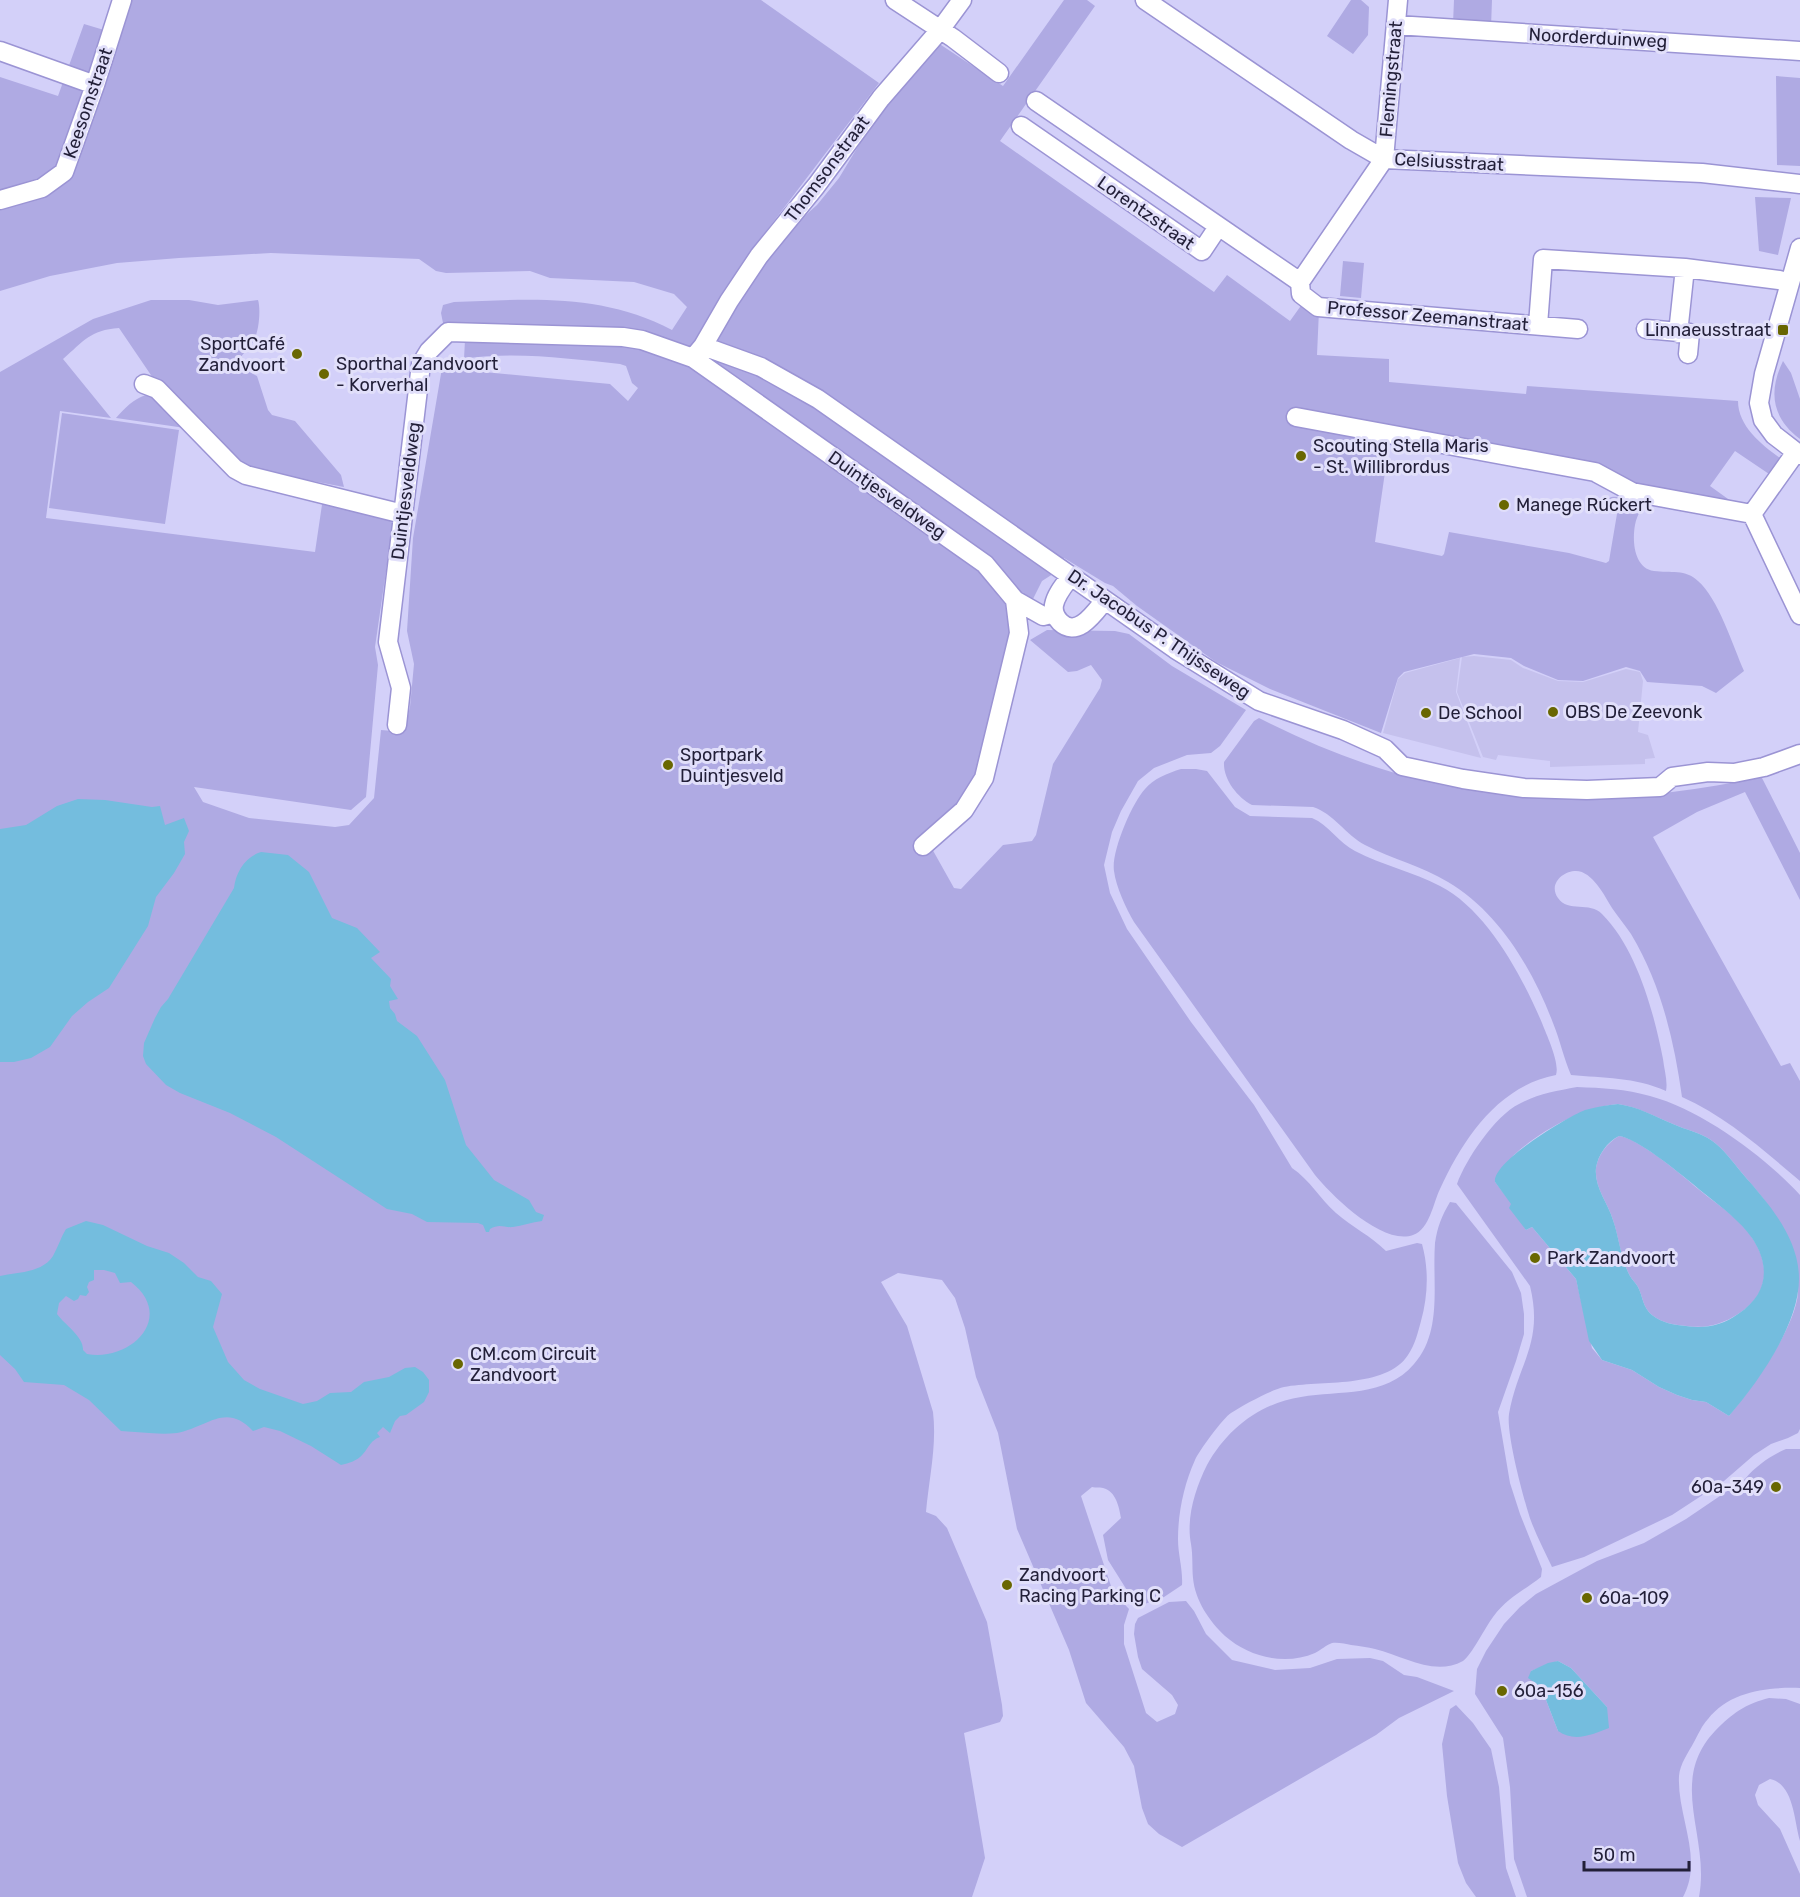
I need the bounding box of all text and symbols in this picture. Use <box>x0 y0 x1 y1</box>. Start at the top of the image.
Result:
street label: Flemingstraat <box>1375 20 1407 138</box>
street label: Noorderduinweg <box>1528 23 1668 53</box>
street label: Keesomstraat <box>59 45 117 161</box>
street label: Thomsonstraat <box>780 111 874 227</box>
street label: Celsiusstraat <box>1394 148 1504 176</box>
street label: Lorentzstraat <box>1093 171 1199 255</box>
street label: Professor Zeemanstraat <box>1326 296 1530 336</box>
place label: Linnaeusstraat <box>1645 319 1771 341</box>
marker: Linnaeusstraat <box>1776 323 1790 337</box>
place label: SportCafé Zandvoort <box>198 333 285 376</box>
marker: SportCafé Zandvoort <box>290 347 304 361</box>
place label: Sporthal Zandvoort - Korverhal <box>336 353 498 396</box>
marker: Sporthal Zandvoort - Korverhal <box>317 367 331 381</box>
street label: Duintjesveldweg <box>387 421 425 561</box>
place label: Scouting Stella Maris - St. Willibrordus <box>1313 435 1489 478</box>
street label: Duintjesveldweg <box>824 446 950 544</box>
marker: Scouting Stella Maris - St. Willibrordus <box>1294 449 1308 463</box>
place label: Manege Rúckert <box>1516 494 1652 516</box>
marker: Manege Rúckert <box>1497 498 1511 512</box>
street label: Dr. Jacobus P. Thijsseweg <box>1063 565 1255 703</box>
place label: OBS De Zeevonk <box>1565 701 1703 723</box>
place label: De School <box>1438 702 1522 724</box>
marker: OBS De Zeevonk <box>1546 705 1560 719</box>
marker: De School <box>1419 706 1433 720</box>
place label: Sportpark Duintjesveld <box>680 744 784 787</box>
marker: Sportpark Duintjesveld <box>661 758 675 772</box>
place label: Park Zandvoort <box>1547 1247 1675 1269</box>
marker: Park Zandvoort <box>1528 1251 1542 1265</box>
place label: CM.com Circuit Zandvoort <box>470 1343 596 1386</box>
marker: CM.com Circuit Zandvoort <box>451 1357 465 1371</box>
place label: 60a-349 <box>1691 1476 1764 1498</box>
marker: 60a-349 <box>1769 1480 1783 1494</box>
place label: Zandvoort Racing Parking C <box>1019 1564 1161 1607</box>
marker: Zandvoort Racing Parking C <box>1000 1578 1014 1592</box>
place label: 60a-109 <box>1599 1587 1669 1609</box>
marker: 60a-109 <box>1580 1591 1594 1605</box>
place label: 60a-156 <box>1514 1680 1584 1702</box>
marker: 60a-156 <box>1495 1684 1509 1698</box>
scale bar <box>1584 1834 1689 1872</box>
text: 50 m <box>1593 1844 1636 1866</box>

